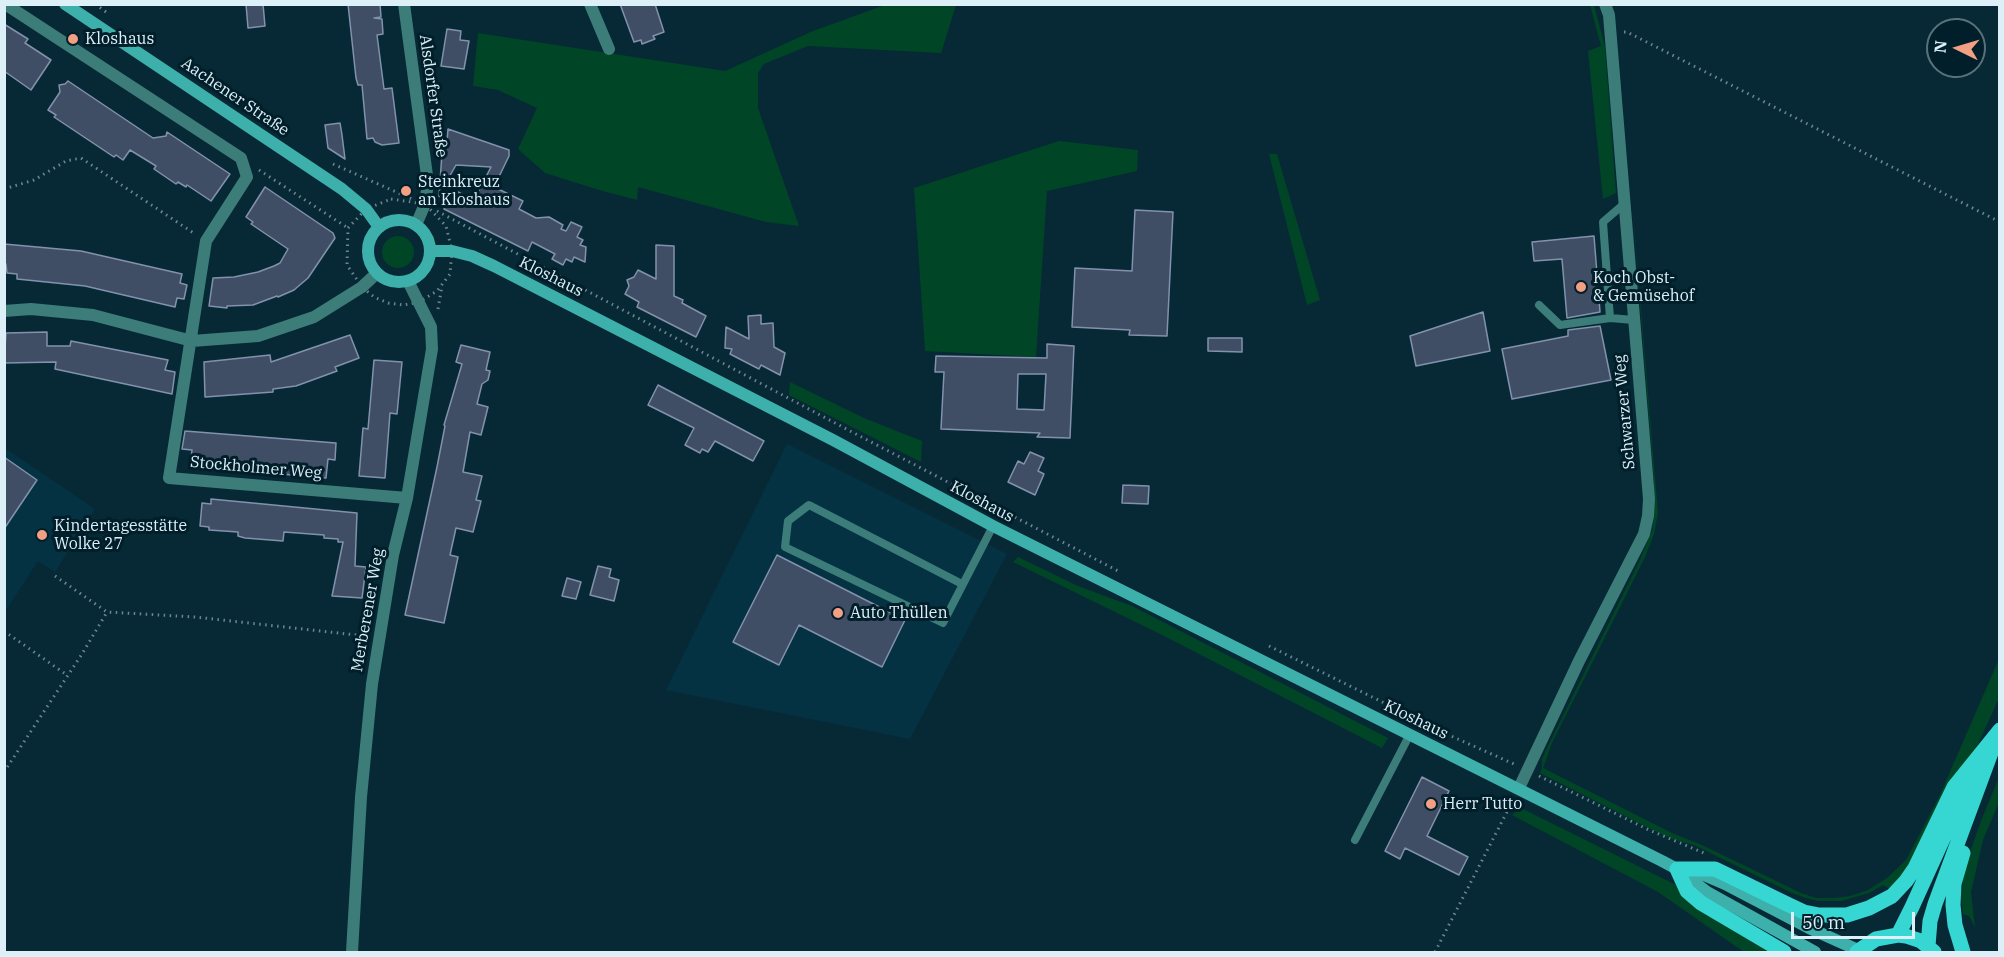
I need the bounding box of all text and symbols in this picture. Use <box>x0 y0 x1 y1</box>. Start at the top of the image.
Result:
north arrow <box>1926 18 1986 78</box>
place label: Kloshaus <box>85 29 154 49</box>
marker: Kloshaus <box>66 32 80 46</box>
street label: Alsdorfer Straße <box>415 33 451 159</box>
text: N <box>1930 39 1951 54</box>
street label: Aachener Straße <box>177 54 293 140</box>
place label: Steinkreuz an Kloshaus <box>418 172 510 210</box>
marker: Steinkreuz an Kloshaus <box>399 184 413 198</box>
street label: Kloshaus <box>516 253 586 301</box>
place label: Koch Obst- & Gemüsehof <box>1593 268 1694 306</box>
marker: Koch Obst- & Gemüsehof <box>1574 280 1588 294</box>
street label: Schwarzer Weg <box>1610 354 1640 470</box>
street label: Stockholmer Weg <box>189 453 323 483</box>
street label: Kloshaus <box>947 477 1017 527</box>
place label: Kindertagesstätte Wolke 27 <box>54 516 187 554</box>
marker: Kindertagesstätte Wolke 27 <box>35 528 49 542</box>
street label: Merberener Weg <box>348 547 388 673</box>
place label: Auto Thüllen <box>850 603 948 623</box>
marker: Auto Thüllen <box>831 606 845 620</box>
street label: Kloshaus <box>1381 696 1451 744</box>
place label: Herr Tutto <box>1443 794 1522 814</box>
marker: Herr Tutto <box>1424 797 1438 811</box>
scale bar <box>1794 900 1918 938</box>
text: 50 m <box>1802 911 1845 934</box>

